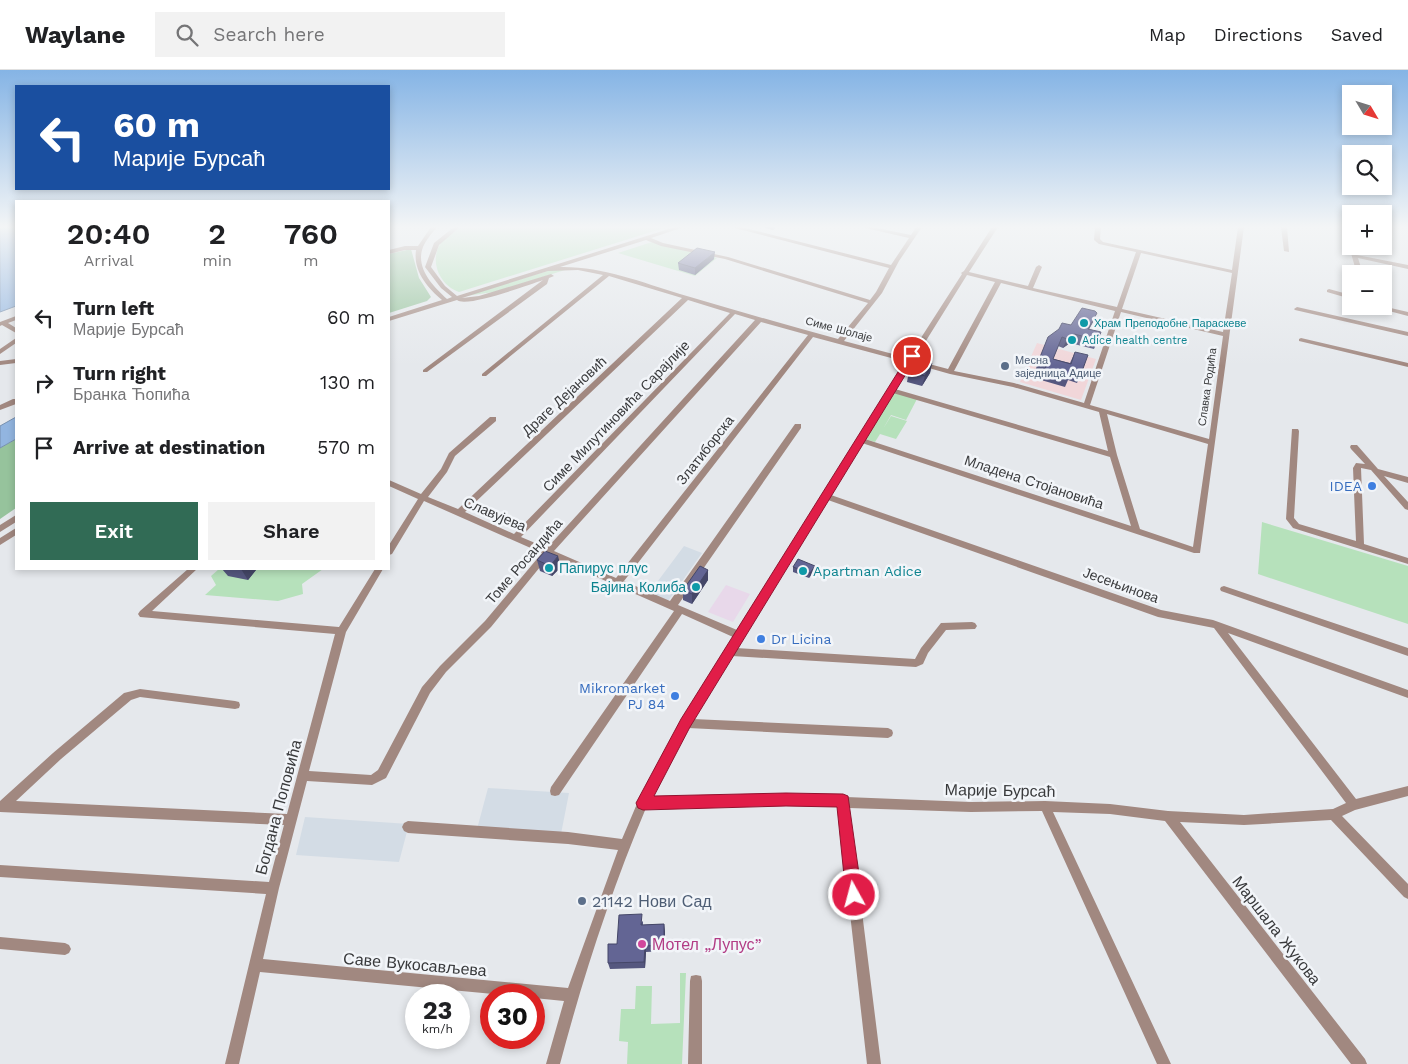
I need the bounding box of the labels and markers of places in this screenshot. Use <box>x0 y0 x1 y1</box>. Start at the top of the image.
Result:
marker: Храм Преподобне Параскеве <box>1078 317 1090 329</box>
place label: Храм Преподобне Параскеве <box>1094 317 1246 330</box>
marker: Adice health centre <box>1066 334 1078 346</box>
place label: Adice health centre <box>1082 334 1187 347</box>
pin <box>891 335 933 377</box>
place label: Месна заједница Адице <box>1015 354 1101 380</box>
marker: Месна заједница Адице <box>999 360 1011 372</box>
place label: IDEA <box>1330 478 1362 494</box>
marker: IDEA <box>1366 480 1378 492</box>
place label: Папирус плус <box>559 560 648 576</box>
marker: Папирус плус <box>543 562 555 574</box>
place label: Apartman Adice <box>813 563 922 579</box>
marker: Apartman Adice <box>797 565 809 577</box>
place label: Бајина Колиба <box>591 579 686 595</box>
marker: Бајина Колиба <box>690 581 702 593</box>
place label: Dr Licina <box>771 631 832 647</box>
marker: Dr Licina <box>755 633 767 645</box>
place label: Mikromarket PJ 84 <box>579 680 665 712</box>
marker: Mikromarket PJ 84 <box>669 690 681 702</box>
place label: 21142 Нови Сад <box>592 892 712 911</box>
marker: 21142 Нови Сад <box>576 895 588 907</box>
place label: Мотел „Лупус” <box>652 935 762 954</box>
marker: Мотел „Лупус” <box>636 938 648 950</box>

